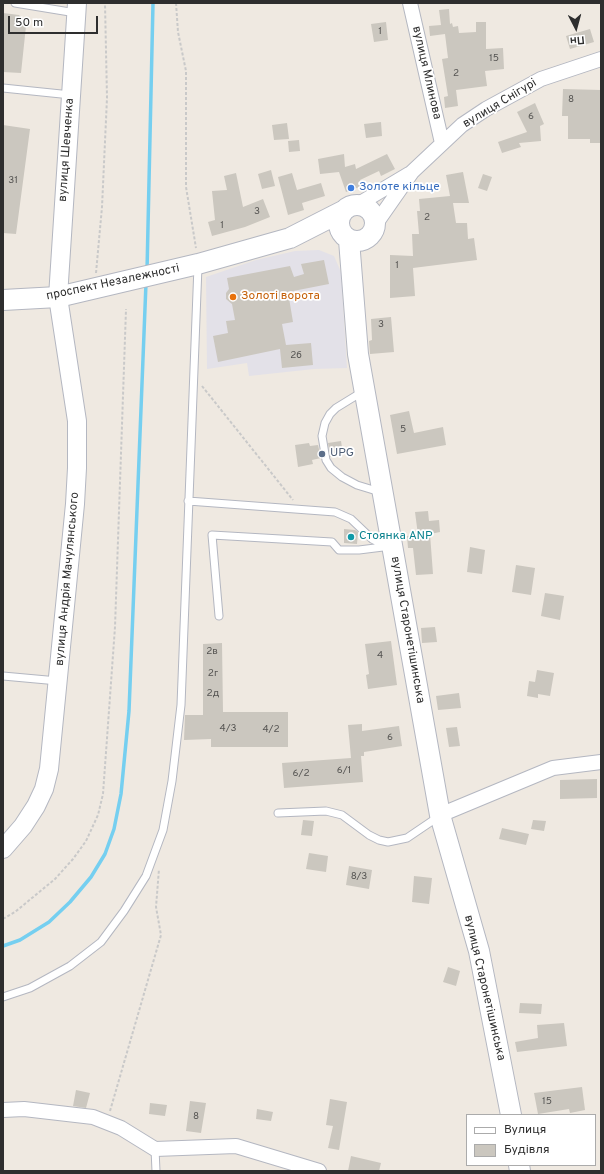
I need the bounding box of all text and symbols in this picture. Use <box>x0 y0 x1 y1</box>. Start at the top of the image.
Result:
scale bar <box>10 8 100 34</box>
north arrow <box>556 8 596 48</box>
text: 50 m <box>15 15 43 31</box>
street label: вулиця Млинова <box>408 25 444 121</box>
house number: 1 <box>378 26 382 38</box>
text: Пн <box>569 32 585 48</box>
house number: 15 <box>489 53 499 65</box>
house number: 2 <box>453 68 459 80</box>
street label: вулиця Снігурі <box>460 76 540 132</box>
house number: 8 <box>568 94 574 106</box>
street label: вулиця Шевченка <box>56 98 78 202</box>
house number: 6 <box>528 111 534 123</box>
house number: 31 <box>8 175 18 187</box>
place label: Золоте кільце <box>359 181 440 195</box>
marker: Золоте кільце <box>346 183 356 193</box>
house number: 3 <box>254 206 260 218</box>
house number: 2 <box>424 212 430 224</box>
house number: 1 <box>220 220 224 232</box>
house number: 1 <box>395 260 399 272</box>
street label: проспект Незалежності <box>45 262 181 304</box>
place label: Золоті ворота <box>241 290 320 304</box>
marker: Золоті ворота <box>228 292 238 302</box>
house number: 3 <box>378 319 384 331</box>
house number: 2б <box>290 350 302 362</box>
house number: 5 <box>400 424 406 436</box>
place label: UPG <box>330 447 354 461</box>
marker: UPG <box>317 449 327 459</box>
street label: вулиця Андрія Мачулянського <box>53 492 83 666</box>
place label: Стоянка ANP <box>359 530 433 544</box>
marker: Стоянка ANP <box>346 532 356 542</box>
street label: вулиця Старонетішинська <box>387 555 427 705</box>
house number: 2в <box>206 646 218 658</box>
house number: 4 <box>377 650 383 662</box>
house number: 2г <box>208 668 218 680</box>
house number: 2д <box>207 688 219 700</box>
house number: 4/3 <box>219 723 237 735</box>
house number: 4/2 <box>262 724 280 736</box>
house number: 6 <box>387 732 393 744</box>
house number: 6/1 <box>337 765 351 777</box>
house number: 6/2 <box>293 768 309 780</box>
house number: 8/3 <box>351 871 367 883</box>
street label: вулиця Старонетішинська <box>460 914 508 1062</box>
house number: 15 <box>542 1096 552 1108</box>
house number: 8 <box>193 1111 199 1123</box>
legend <box>466 1114 596 1166</box>
text: Вулиця <box>504 1122 546 1138</box>
text: Будівля <box>504 1142 550 1158</box>

